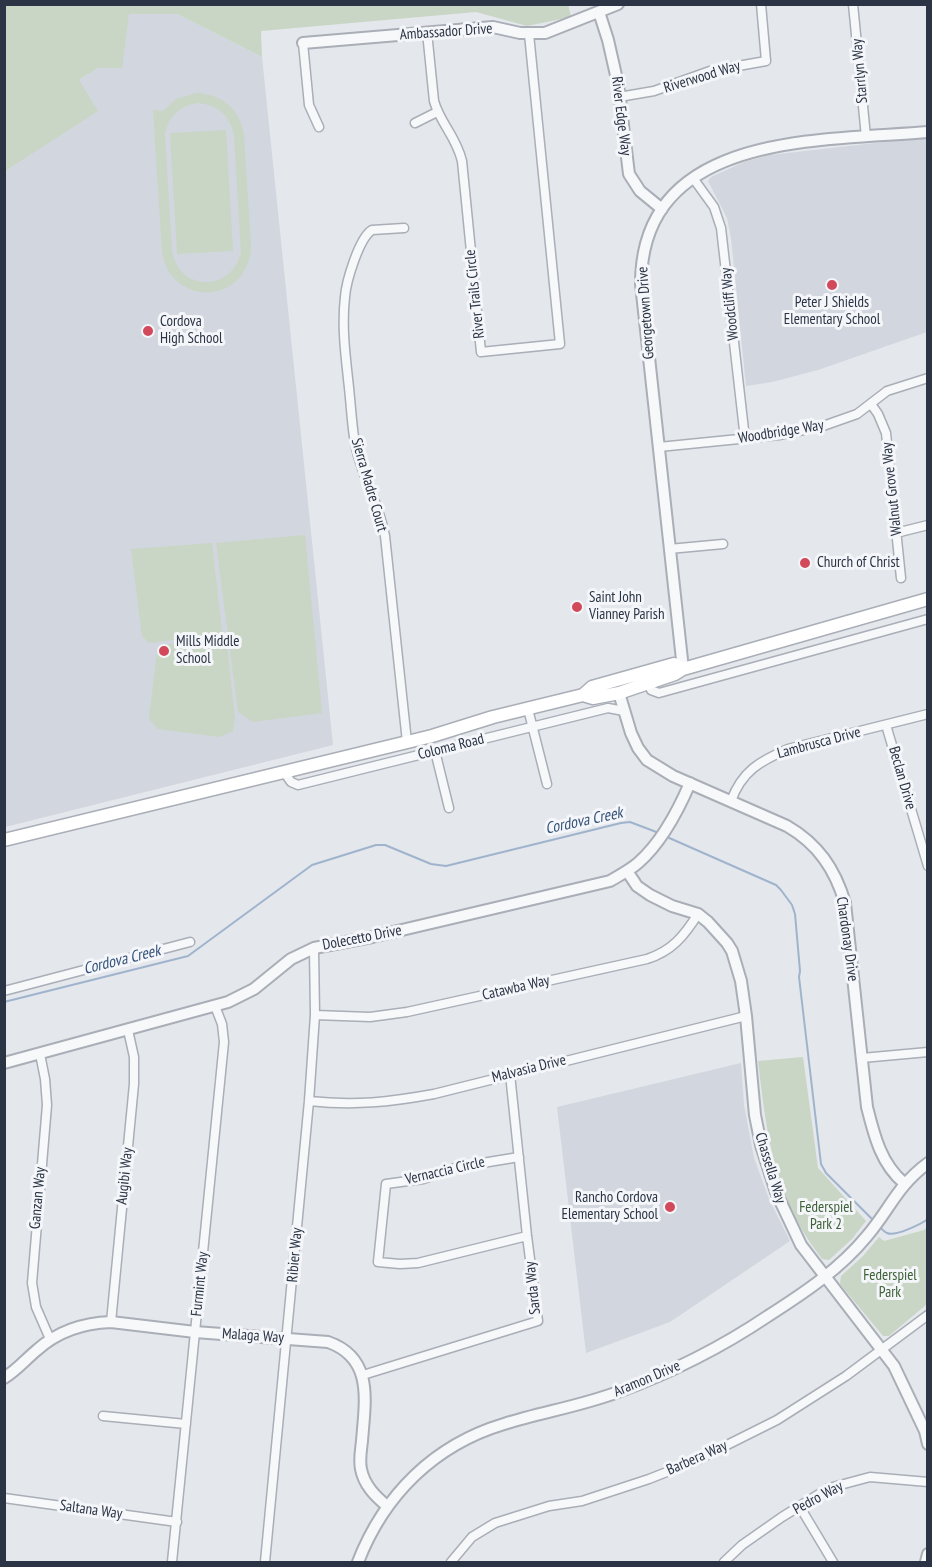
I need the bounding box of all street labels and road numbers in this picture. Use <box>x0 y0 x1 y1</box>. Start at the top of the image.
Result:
street label: Ambassador Drive <box>399 20 493 44</box>
street label: Starrlyn Way <box>848 38 872 104</box>
street label: Riverwood Way <box>662 57 742 97</box>
street label: River Edge Way <box>607 75 635 157</box>
street label: River Trails Circle <box>461 249 489 339</box>
street label: Georgetown Drive <box>634 266 658 360</box>
street label: Woodcliff Way <box>717 267 743 341</box>
street label: Woodbridge Way <box>737 416 825 448</box>
street label: Sierra Madre Court <box>347 436 391 534</box>
street label: Walnut Grove Way <box>878 441 906 537</box>
street label: Lambrusca Drive <box>775 723 863 763</box>
street label: Coloma Road <box>416 730 486 764</box>
street label: Beclan Drive <box>884 744 920 812</box>
street label: Chardonay Drive <box>832 896 862 982</box>
street label: Dolecetto Drive <box>321 922 403 954</box>
street label: Catawba Way <box>481 972 551 1004</box>
street label: Malvasia Drive <box>490 1051 568 1087</box>
street label: Chassella Way <box>751 1130 789 1206</box>
street label: Augibi Way <box>113 1146 137 1206</box>
street label: Vernaccia Circle <box>403 1153 487 1189</box>
street label: Ganzan Way <box>26 1166 50 1230</box>
street label: Ribier Way <box>284 1227 306 1283</box>
street label: Furmint Way <box>188 1251 212 1317</box>
street label: Sarda Way <box>521 1260 545 1316</box>
street label: Malaga Way <box>221 1325 285 1347</box>
street label: Aramon Drive <box>611 1357 683 1401</box>
street label: Barbera Way <box>664 1437 730 1479</box>
street label: Pedro Way <box>790 1477 846 1519</box>
street label: Saltana Way <box>59 1497 123 1523</box>

